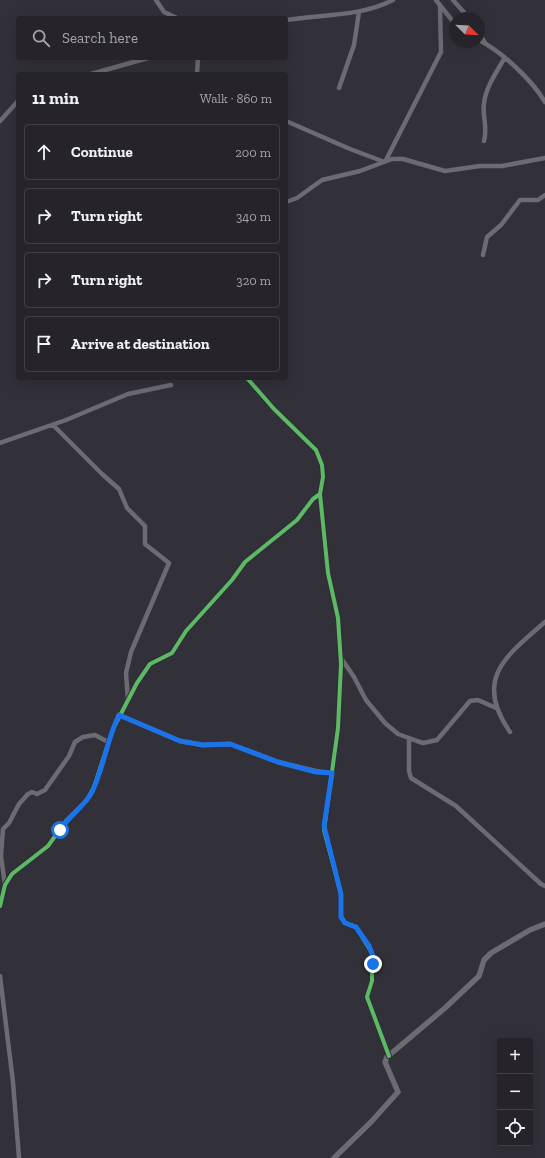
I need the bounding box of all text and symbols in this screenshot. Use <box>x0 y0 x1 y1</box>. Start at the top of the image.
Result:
north arrow <box>449 12 485 48</box>
search box <box>16 16 288 60</box>
icon: search <box>30 27 52 49</box>
text: Search here <box>62 29 138 47</box>
text: 11 min <box>32 88 79 108</box>
text: Walk · 860 m <box>200 91 272 106</box>
icon: ahead <box>33 141 55 163</box>
text: Continue <box>71 143 133 161</box>
text: 200 m <box>235 145 271 160</box>
icon: right <box>33 205 55 227</box>
text: Turn right <box>71 207 142 225</box>
text: 340 m <box>236 209 271 224</box>
icon: right <box>33 269 55 291</box>
text: Turn right <box>71 271 142 289</box>
text: 320 m <box>236 273 271 288</box>
icon: arrive <box>33 333 55 355</box>
text: Arrive at destination <box>71 335 210 353</box>
route start <box>51 821 69 839</box>
route end <box>364 955 382 973</box>
map controls <box>497 1038 533 1146</box>
button: + <box>497 1038 533 1074</box>
button: − <box>497 1074 533 1110</box>
button: locate <box>497 1110 533 1146</box>

